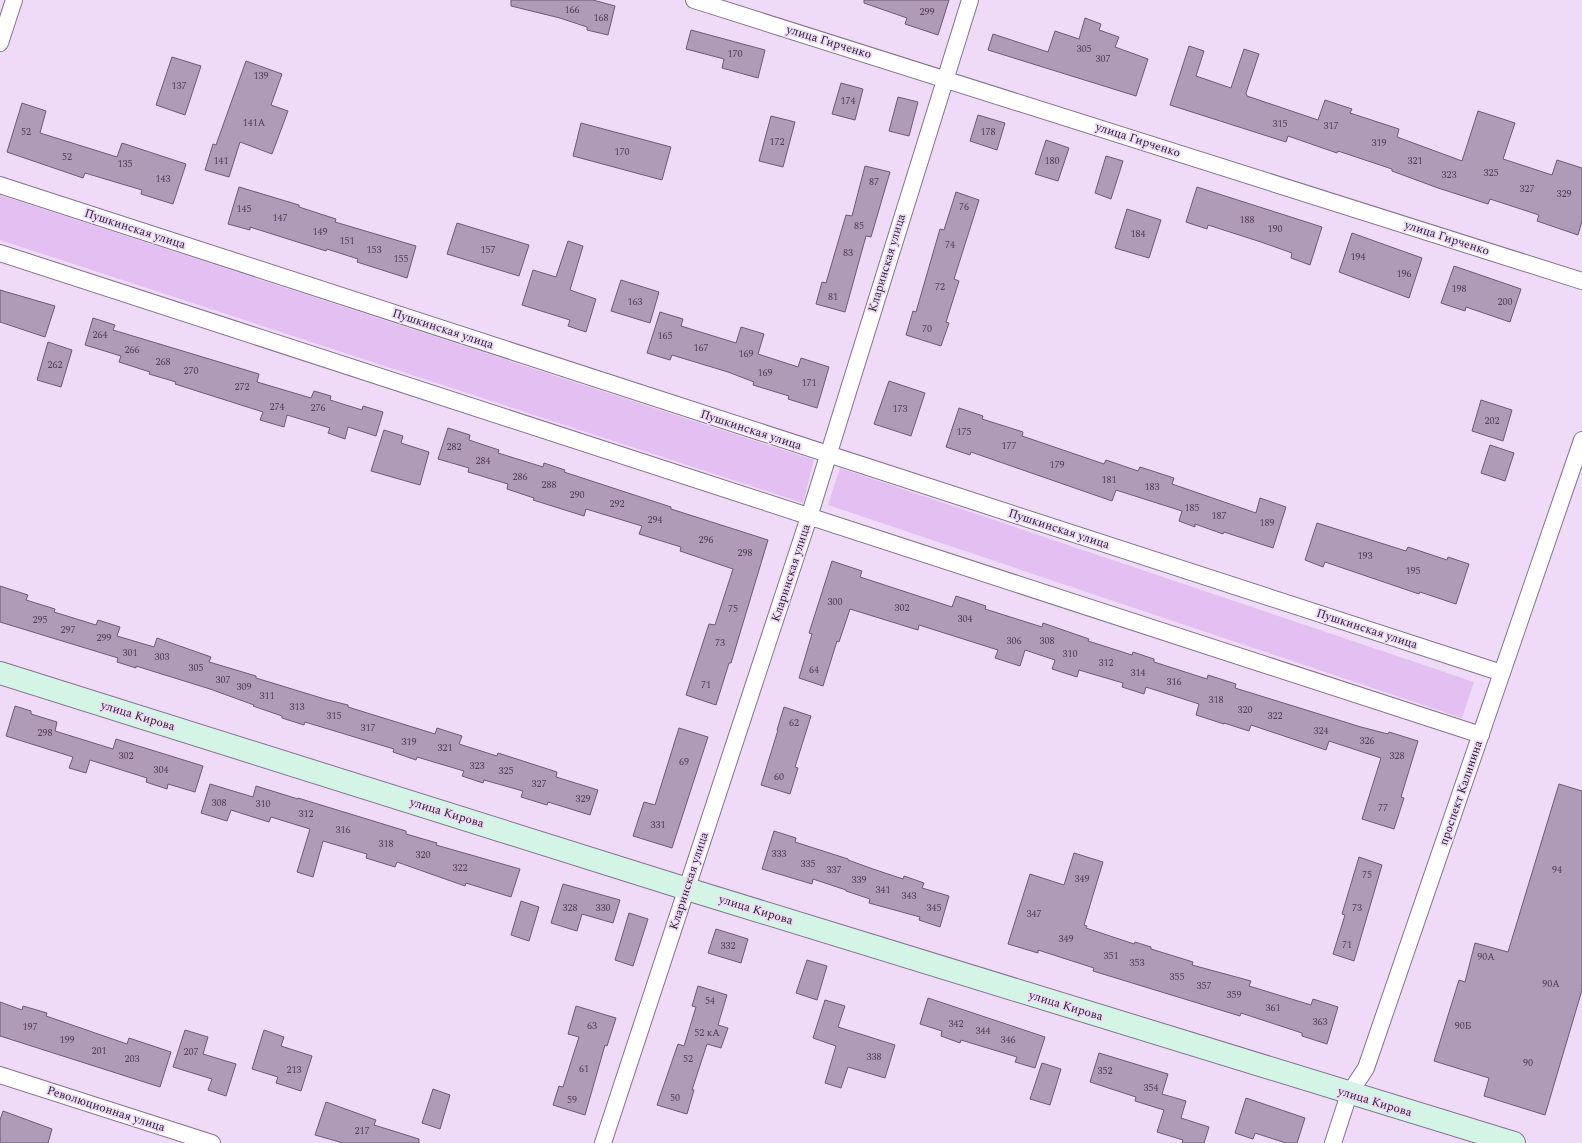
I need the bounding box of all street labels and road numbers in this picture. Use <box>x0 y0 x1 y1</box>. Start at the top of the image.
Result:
street label: улица Гирченко <box>783 20 874 64</box>
street label: улица Гирченко <box>1092 117 1183 163</box>
street label: Пушкинская улица <box>82 204 188 254</box>
street label: Кларинская улица <box>863 211 911 315</box>
street label: улица Гирченко <box>1401 215 1492 261</box>
street label: Пушкинская улица <box>390 304 496 354</box>
street label: Пушкинская улица <box>698 405 804 455</box>
street label: Пушкинская улица <box>1006 504 1112 554</box>
street label: Кларинская улица <box>766 521 816 624</box>
street label: Пушкинская улица <box>1314 604 1420 654</box>
street label: улица Кирова <box>98 695 178 736</box>
street label: проспект Калинина <box>1434 738 1488 848</box>
street label: улица Кирова <box>407 792 487 833</box>
street label: Кларинская улица <box>664 829 714 932</box>
street label: улица Кирова <box>716 889 796 930</box>
street label: улица Кирова <box>1026 985 1106 1026</box>
street label: Революционная улица <box>44 1081 168 1137</box>
street label: улица Кирова <box>1335 1081 1415 1122</box>

